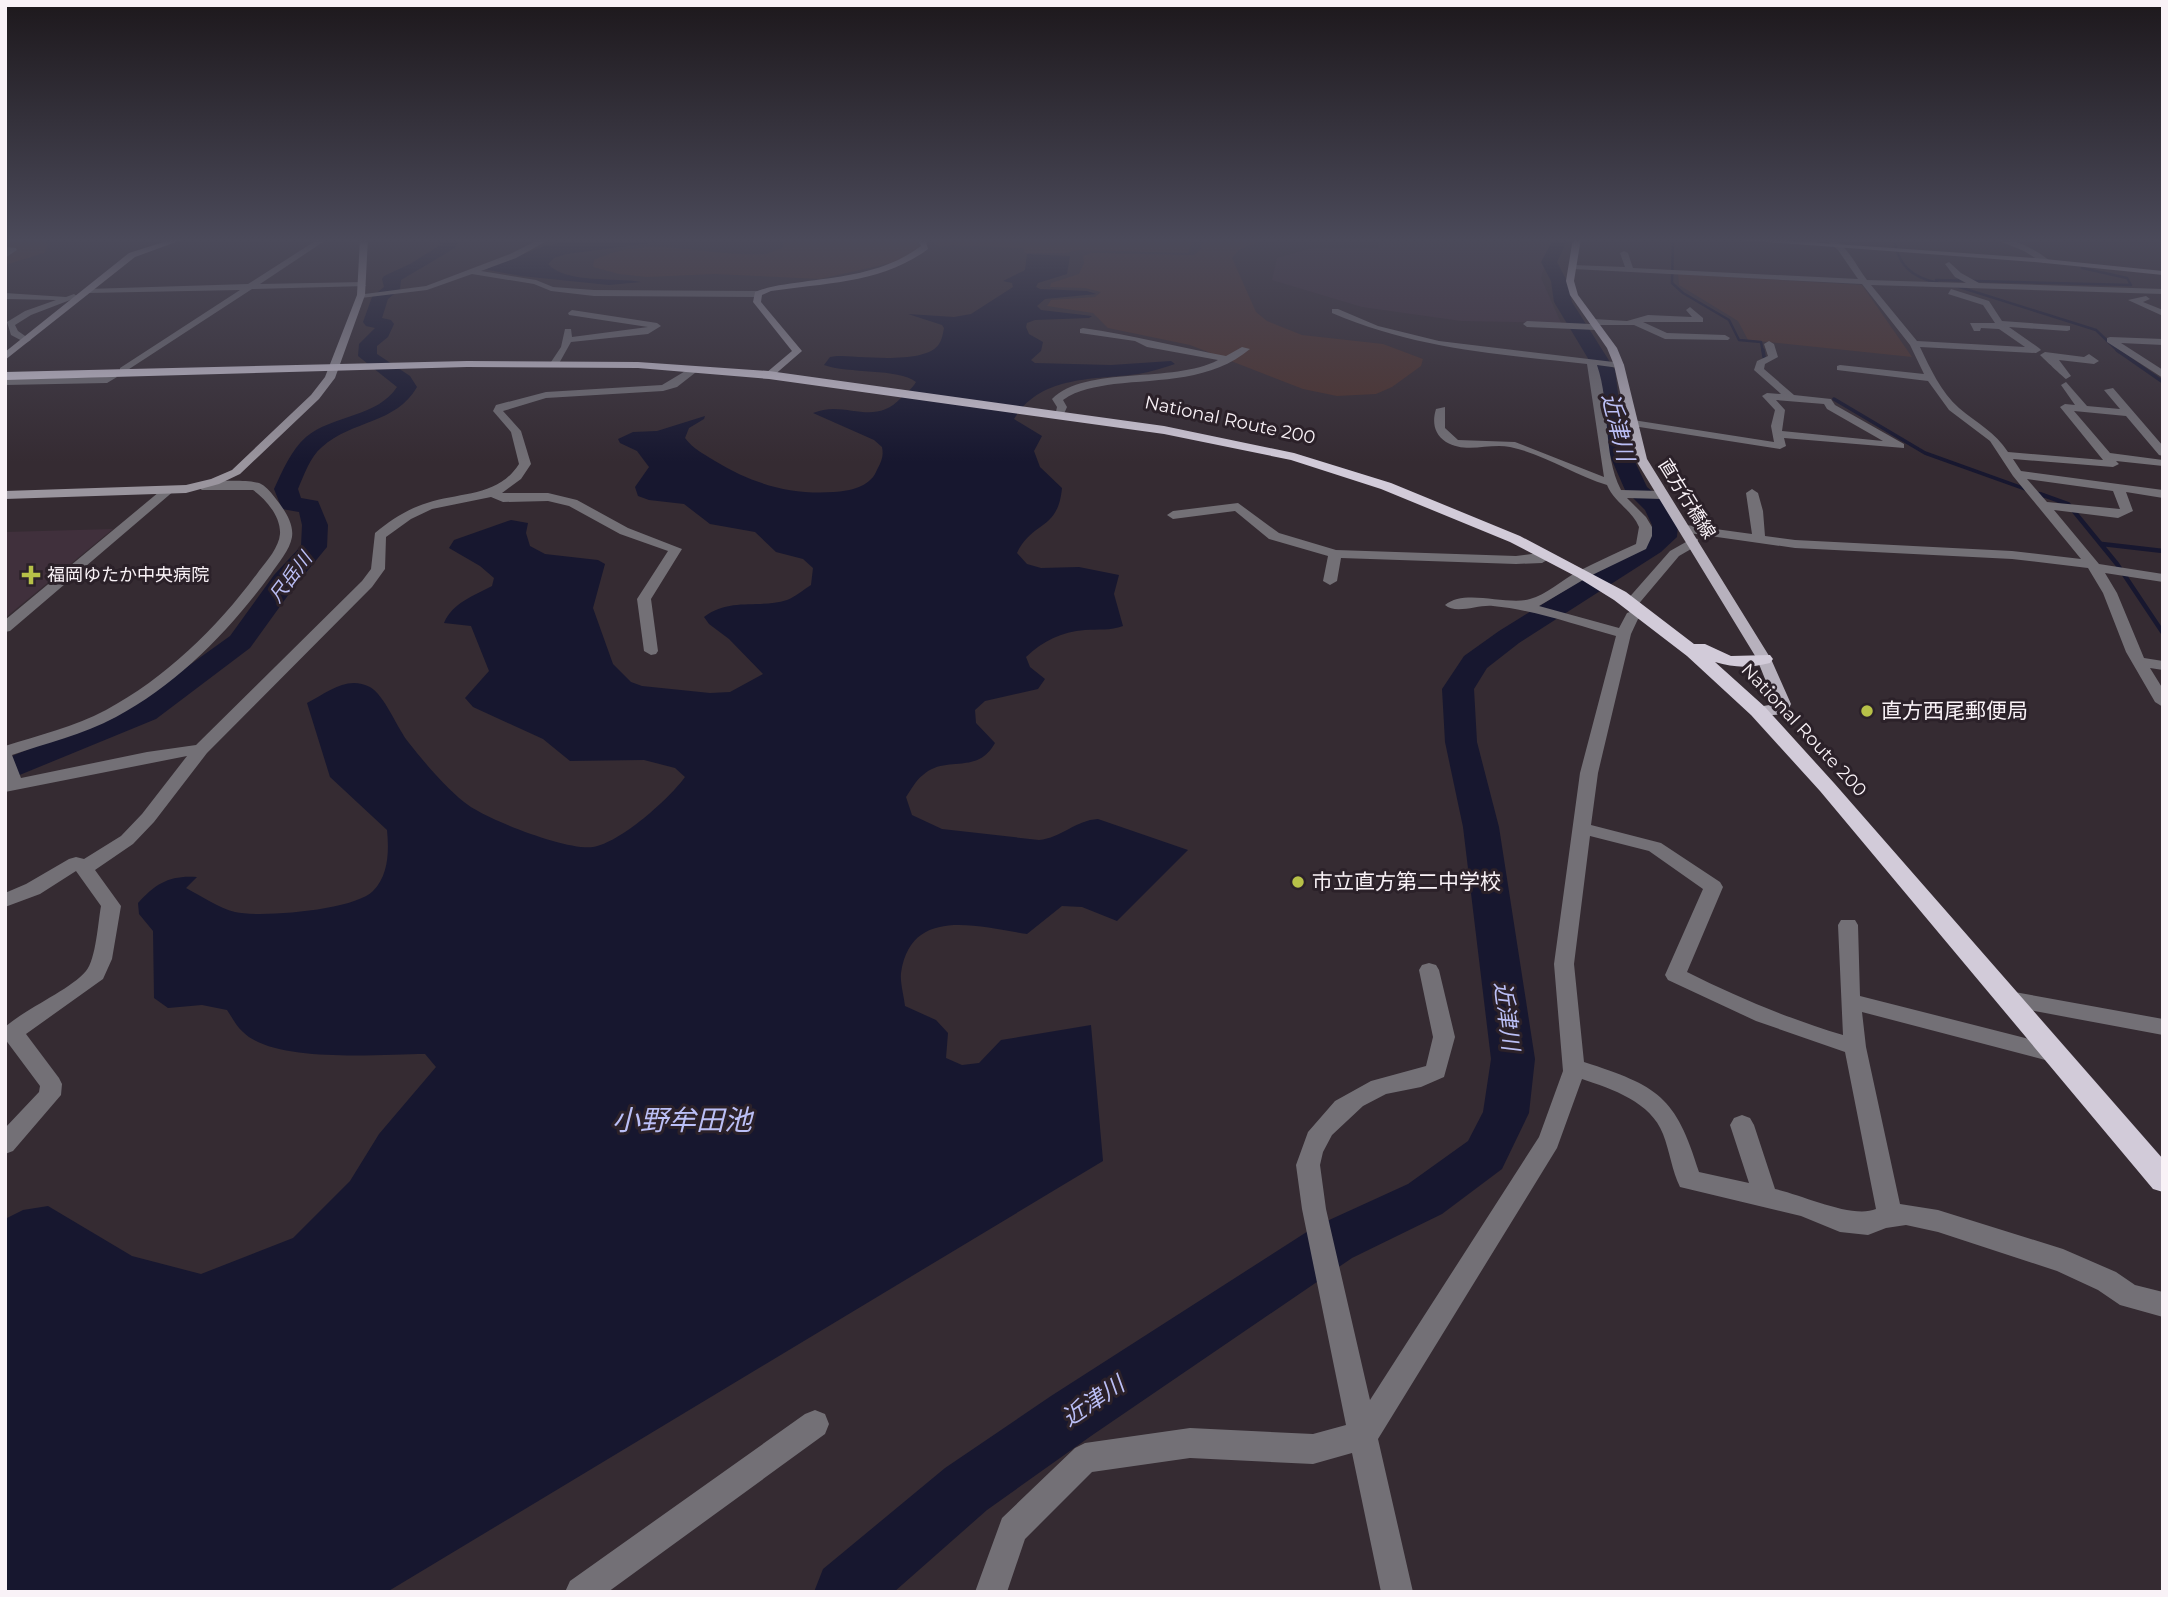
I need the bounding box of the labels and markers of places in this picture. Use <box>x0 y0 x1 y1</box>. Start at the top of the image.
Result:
place label: 福岡ゆたか中央病院 <box>47 564 209 586</box>
marker: 福岡ゆたか中央病院 <box>21 565 41 585</box>
place label: 直方西尾郵便局 <box>1881 698 2028 723</box>
marker: 直方西尾郵便局 <box>1859 703 1875 719</box>
place label: 市立直方第二中学校 <box>1312 869 1501 894</box>
marker: 市立直方第二中学校 <box>1290 874 1306 890</box>

